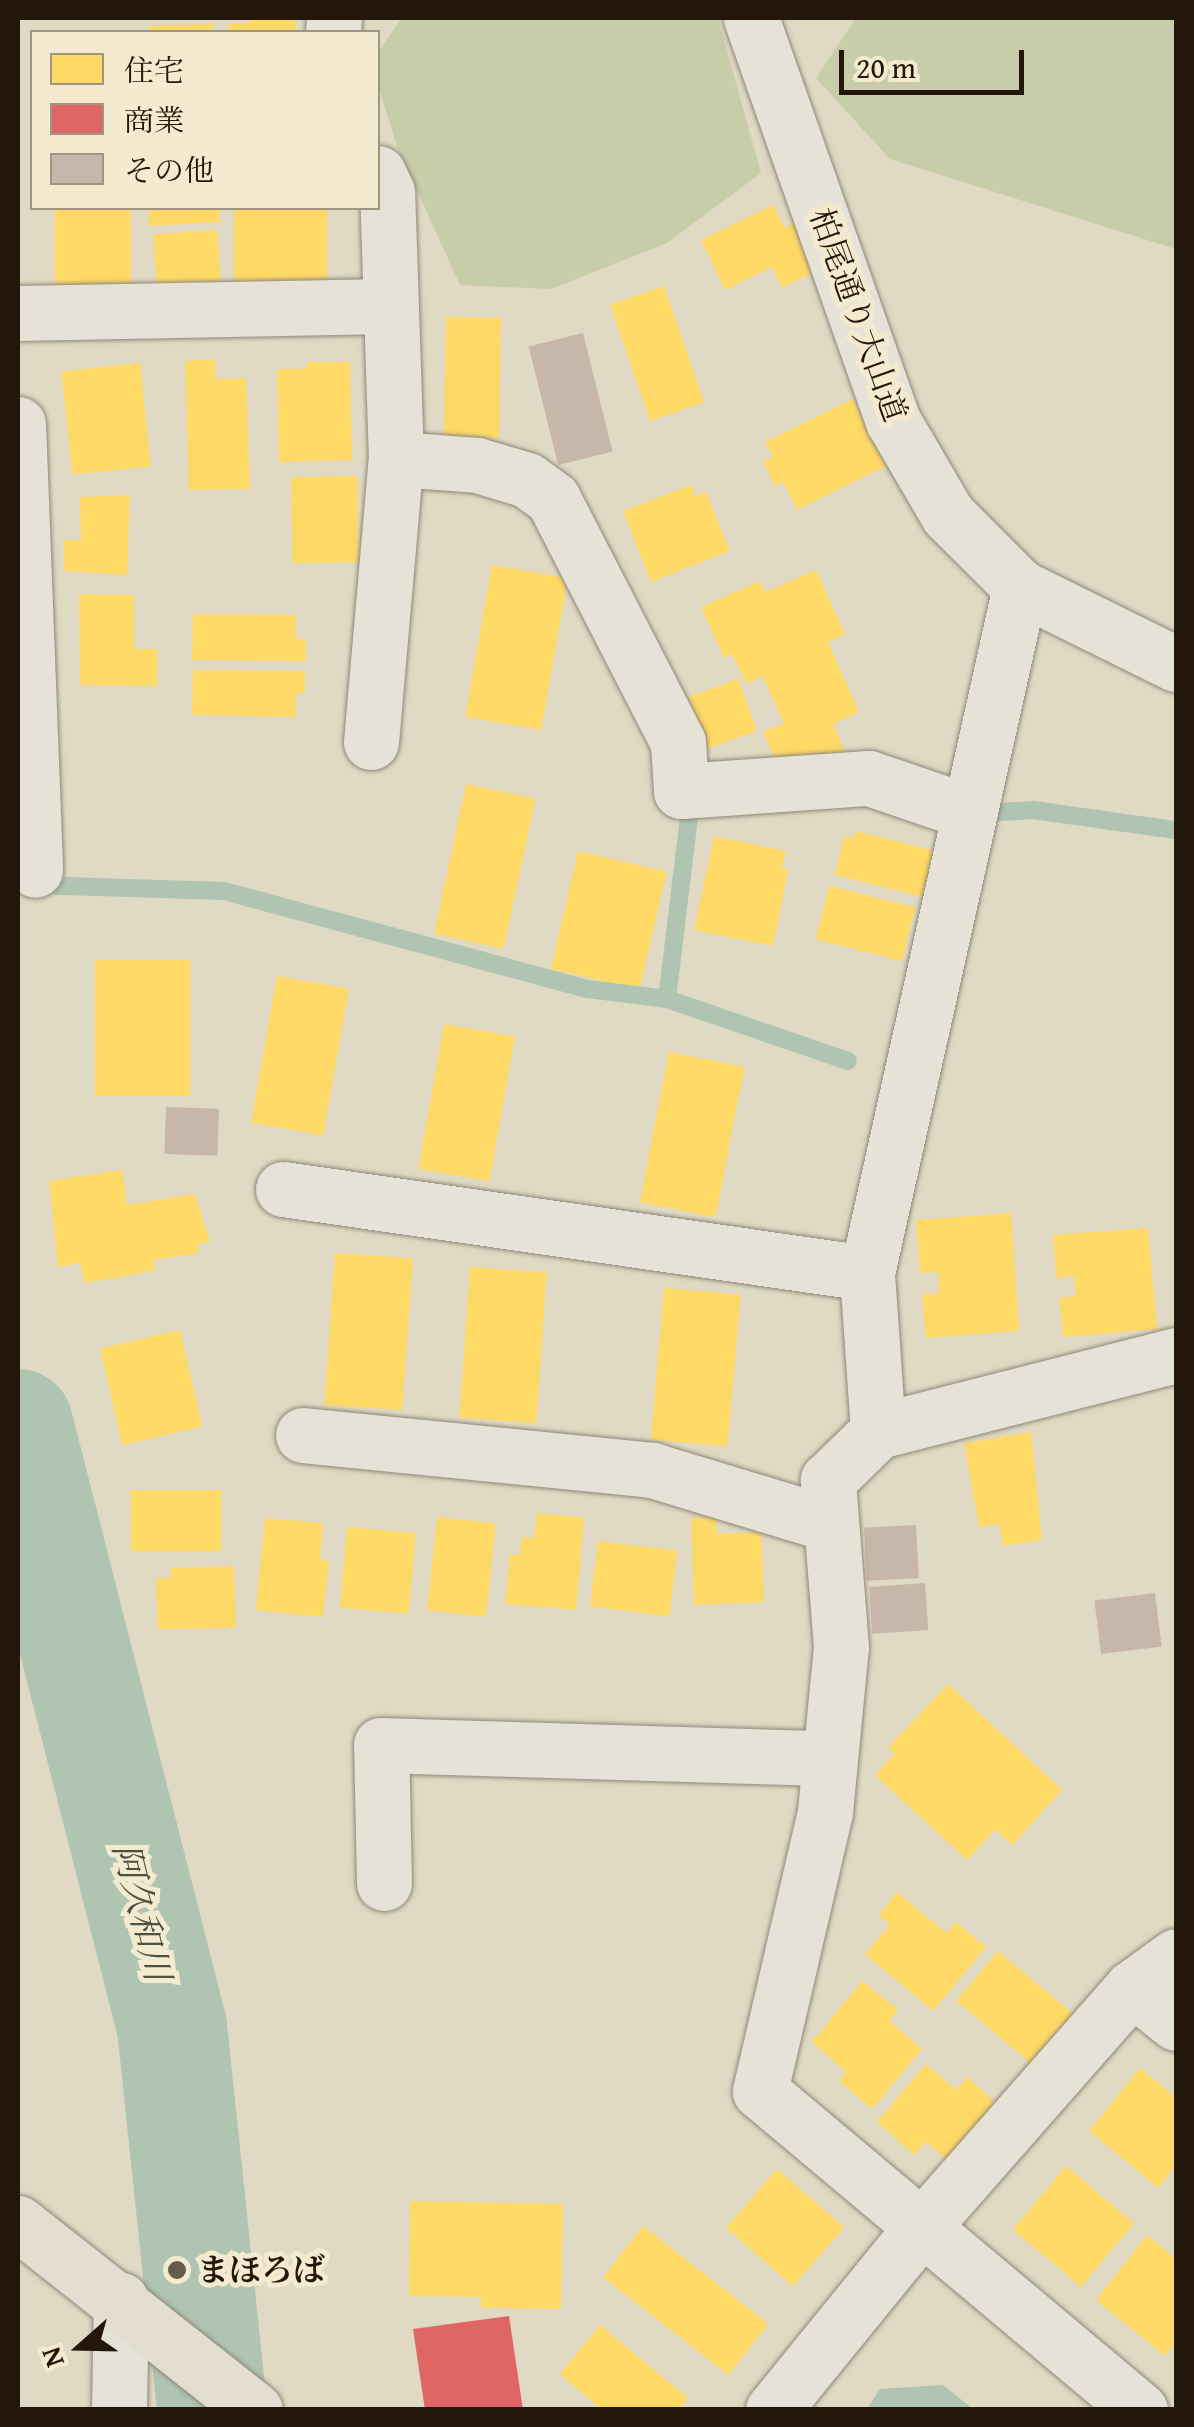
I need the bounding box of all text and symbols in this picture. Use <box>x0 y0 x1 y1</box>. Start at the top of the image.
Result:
legend <box>30 30 380 210</box>
scale bar <box>844 30 1029 92</box>
text: 20 m <box>856 45 916 89</box>
text: 住宅 <box>124 48 184 92</box>
text: 商業 <box>124 98 184 142</box>
text: その他 <box>124 148 214 192</box>
street label: 柏尾通り大山道 <box>802 203 914 427</box>
water label: 阿久和川 <box>105 1839 179 1985</box>
place label: まほろば <box>197 2251 325 2289</box>
marker: まほろば <box>166 2259 188 2281</box>
north arrow <box>30 2297 130 2397</box>
text: N <box>29 2342 74 2373</box>

